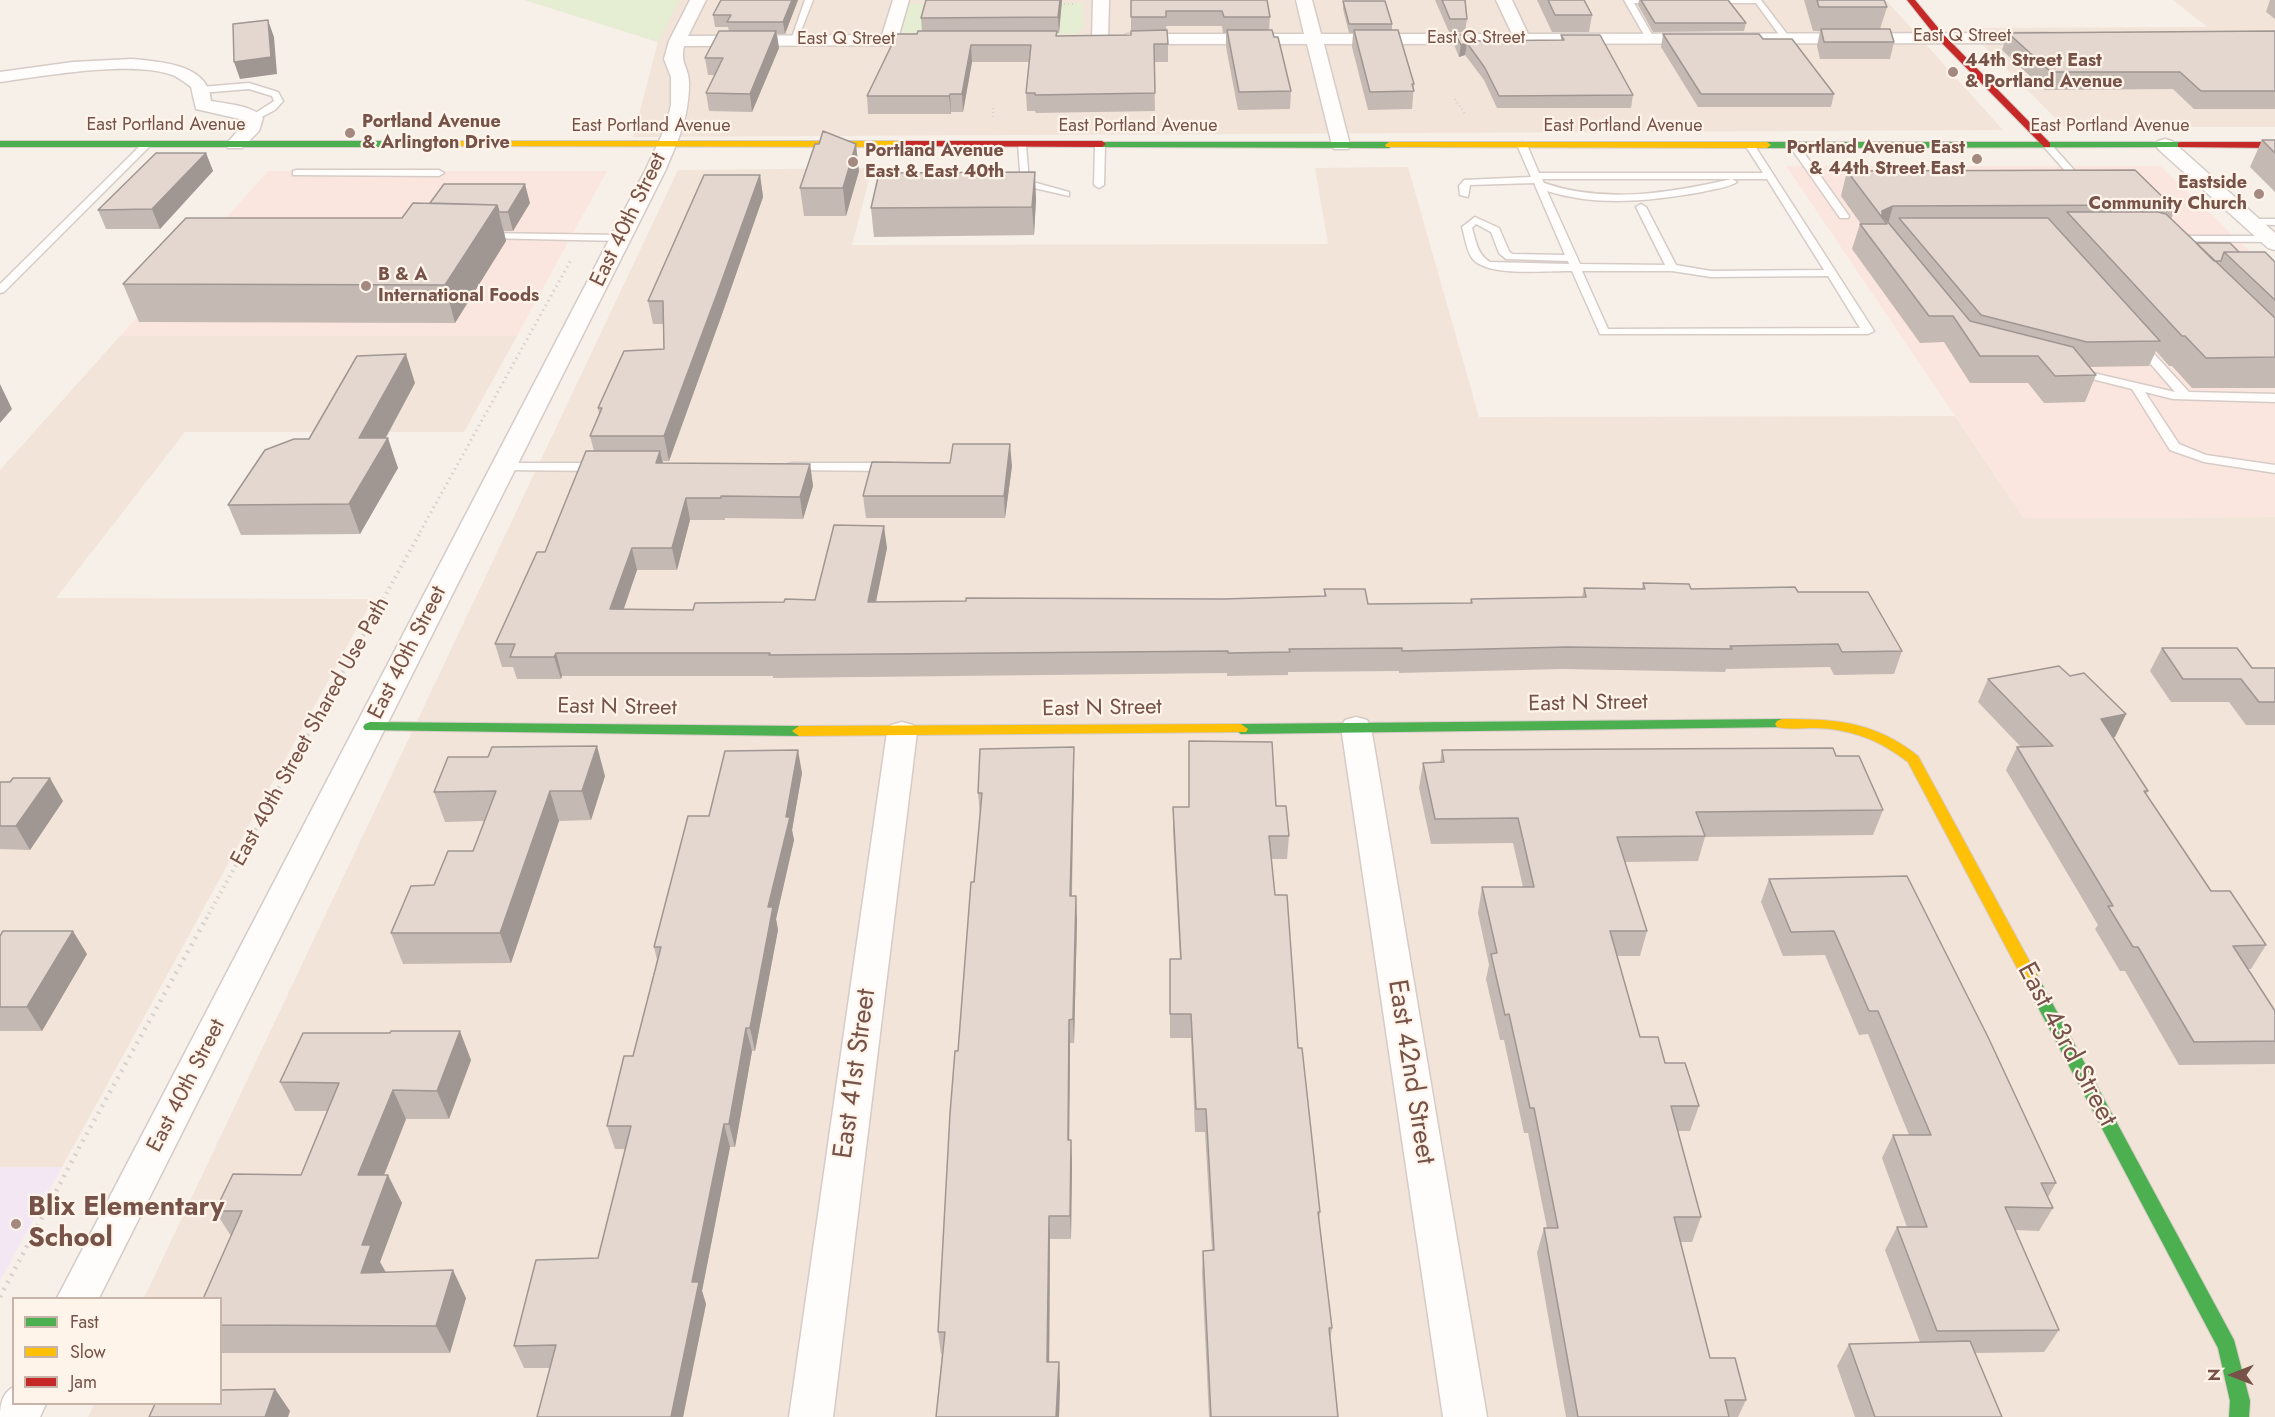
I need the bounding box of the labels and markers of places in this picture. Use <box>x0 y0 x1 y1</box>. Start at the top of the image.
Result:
place label: 44th Street East & Portland Avenue <box>1965 51 2123 94</box>
marker: 44th Street East & Portland Avenue <box>1946 65 1960 79</box>
place label: Portland Avenue & Arlington Drive <box>362 112 510 154</box>
marker: Portland Avenue & Arlington Drive <box>343 126 357 140</box>
place label: Portland Avenue East & 44th Street East <box>1786 138 1965 180</box>
place label: Portland Avenue East & East 40th <box>865 141 1004 184</box>
marker: Portland Avenue East & 44th Street East <box>1970 152 1984 166</box>
marker: Portland Avenue East & East 40th <box>846 155 860 169</box>
place label: Eastside Community Church <box>2089 173 2247 216</box>
marker: Eastside Community Church <box>2252 187 2266 201</box>
place label: B & A International Foods <box>378 265 539 308</box>
marker: B & A International Foods <box>359 279 373 293</box>
place label: Blix Elementary School <box>28 1192 224 1255</box>
marker: Blix Elementary School <box>9 1217 23 1231</box>

